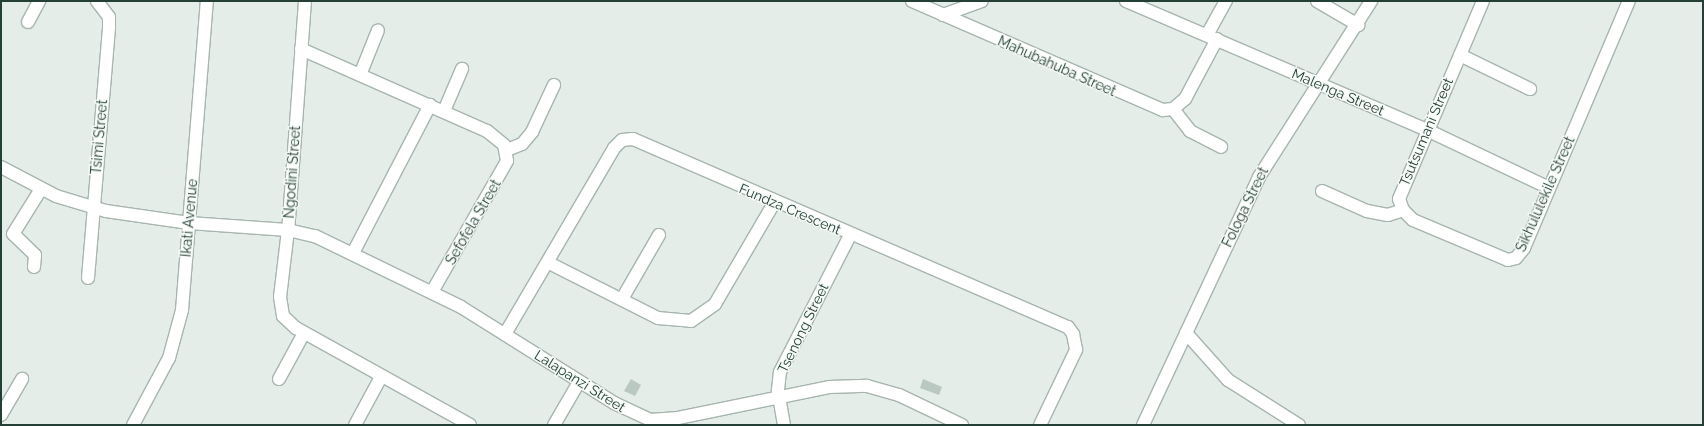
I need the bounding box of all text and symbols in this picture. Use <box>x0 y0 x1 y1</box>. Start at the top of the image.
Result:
street label: Mahubahuba Street <box>995 32 1119 100</box>
street label: Malenga Street <box>1289 65 1387 119</box>
street label: Tsutsumani Street <box>1396 75 1456 189</box>
street label: Tsimi Street <box>87 99 111 175</box>
street label: Ngodini Street <box>280 125 304 219</box>
street label: Sikhululekile Street <box>1512 134 1578 254</box>
street label: Fologa Street <box>1218 164 1272 250</box>
street label: Sefofela Street <box>442 176 504 268</box>
street label: Ikati Avenue <box>177 178 201 258</box>
street label: Fundza Crescent <box>737 180 843 238</box>
street label: Tsenong Street <box>774 280 832 376</box>
street label: Lalapanzi Street <box>531 346 629 416</box>

